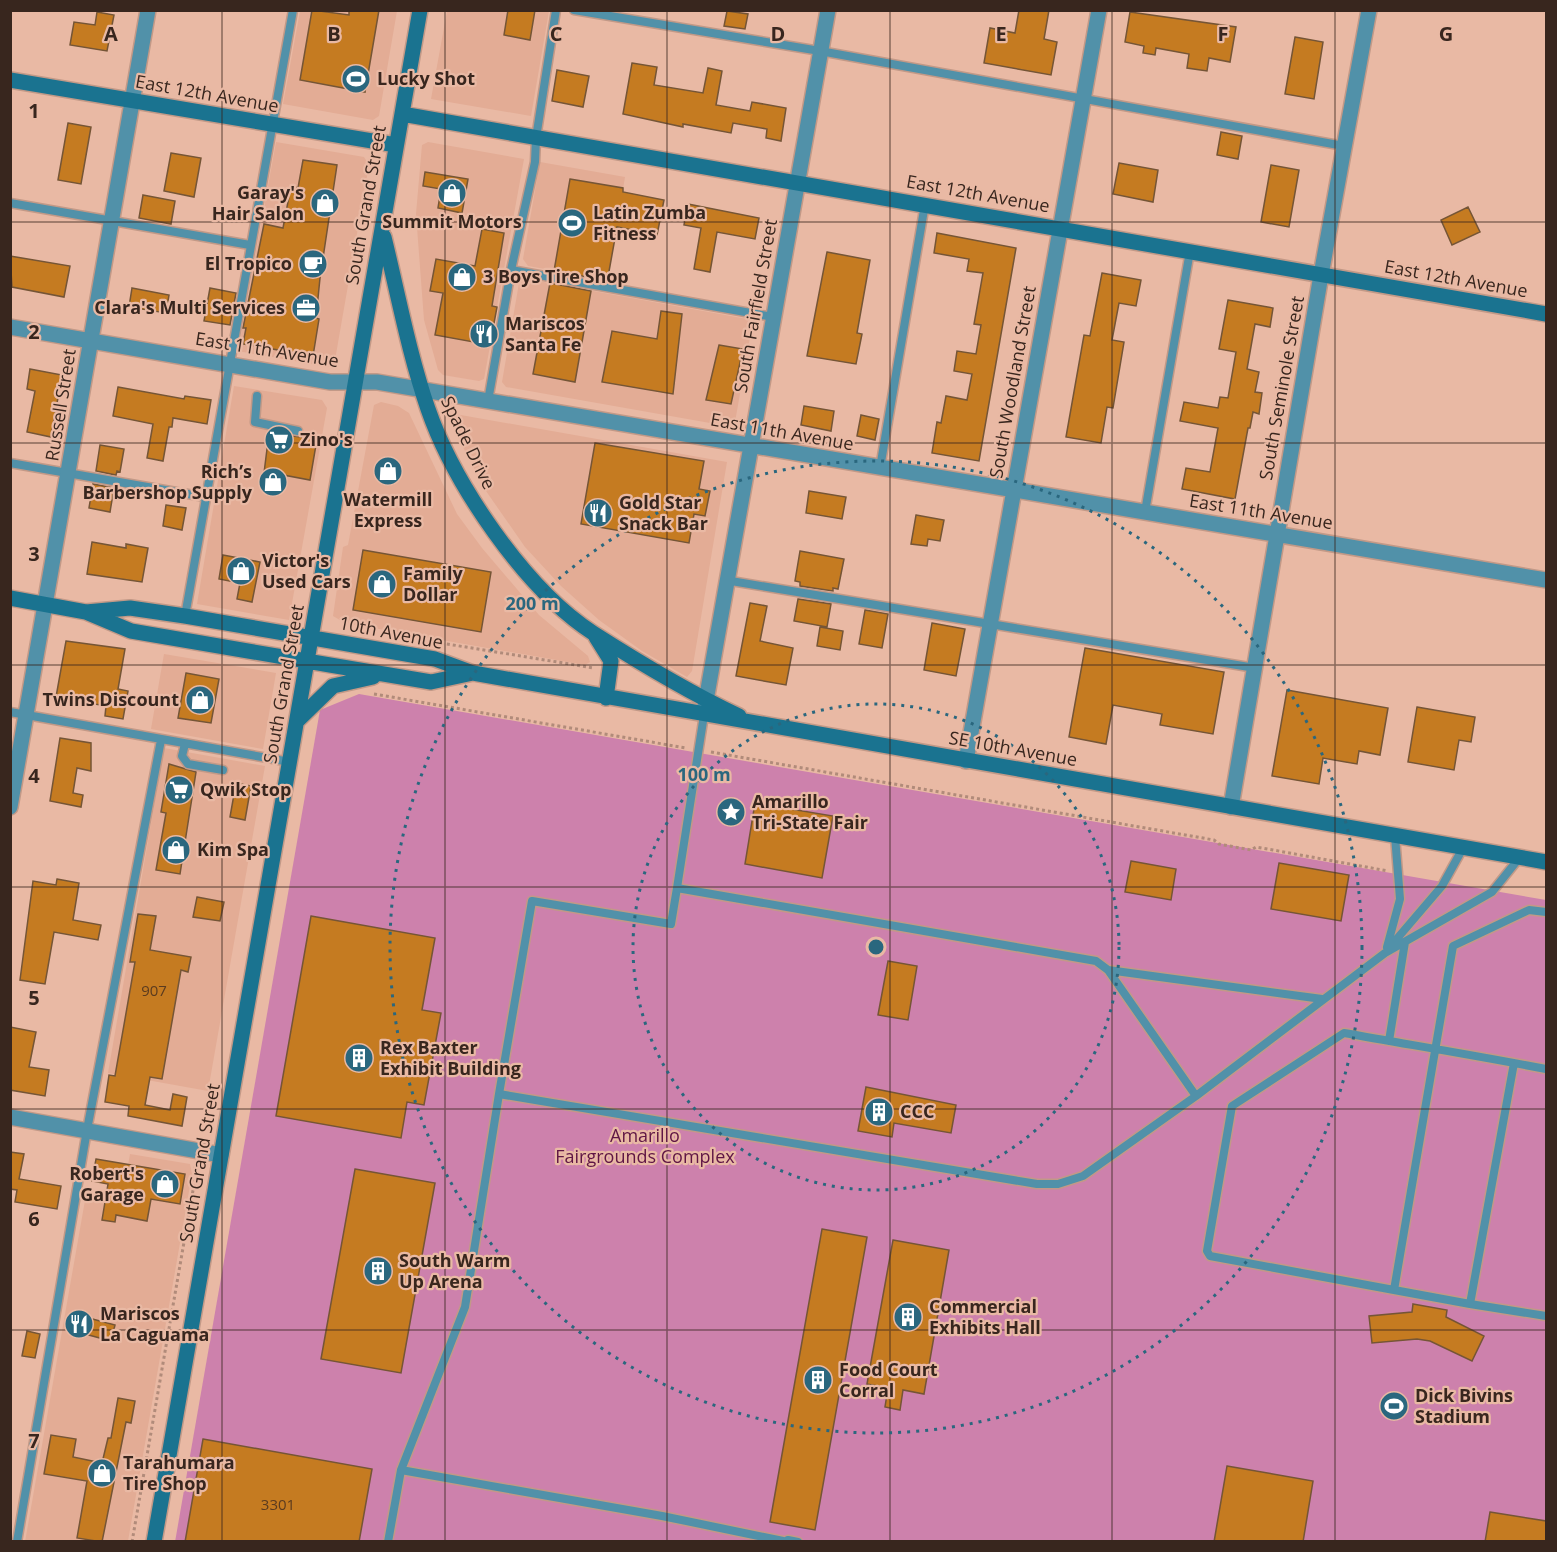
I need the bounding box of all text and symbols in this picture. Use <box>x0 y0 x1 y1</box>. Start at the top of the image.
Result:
text: A <box>104 20 118 47</box>
text: B <box>327 20 341 47</box>
text: C <box>550 20 563 47</box>
text: D <box>771 20 785 47</box>
text: E <box>995 20 1007 47</box>
text: F <box>1218 20 1228 47</box>
text: G <box>1439 20 1453 47</box>
sports icon: Lucky Shot <box>340 63 372 95</box>
place label: Lucky Shot <box>377 66 475 90</box>
street label: East 12th Avenue <box>134 69 281 117</box>
text: 1 <box>28 97 40 124</box>
street label: South Grand Street <box>339 123 391 286</box>
street label: East 12th Avenue <box>905 169 1052 217</box>
shop icon: Summit Motors <box>436 177 468 209</box>
place label: Garay's Hair Salon <box>212 180 304 225</box>
shop icon: Garay's Hair Salon <box>309 187 341 219</box>
place label: Latin Zumba Fitness <box>593 200 706 245</box>
sports icon: Latin Zumba Fitness <box>556 207 588 239</box>
place label: Summit Motors <box>382 209 522 233</box>
street label: South Fairfield Street <box>728 217 782 395</box>
cafe icon: El Tropico <box>297 248 329 280</box>
place label: El Tropico <box>205 251 292 275</box>
street label: East 12th Avenue <box>1383 254 1530 302</box>
shop icon: 3 Boys Tire Shop <box>446 261 478 293</box>
place label: 3 Boys Tire Shop <box>483 264 629 288</box>
street label: South Woodland Street <box>983 284 1041 480</box>
office icon: Clara's Multi Services <box>290 292 322 324</box>
street label: South Seminole Street <box>1253 294 1309 482</box>
place label: Clara's Multi Services <box>94 295 285 319</box>
place label: Mariscos Santa Fe <box>505 311 585 356</box>
text: 2 <box>28 318 40 345</box>
restaurant icon: Mariscos Santa Fe <box>468 318 500 350</box>
street label: East 11th Avenue <box>194 326 341 372</box>
street label: Russell Street <box>39 347 81 463</box>
street label: Spade Drive <box>436 392 502 493</box>
street label: East 11th Avenue <box>709 407 856 455</box>
supermarket icon: Zino's <box>263 424 295 456</box>
place label: Zino's <box>300 427 353 451</box>
shop icon: Watermill Express <box>372 455 404 487</box>
place label: Rich’s Barbershop Supply <box>82 459 253 504</box>
shop icon: Rich’s Barbershop Supply <box>257 466 289 498</box>
place label: Watermill Express <box>343 487 433 532</box>
street label: East 11th Avenue <box>1188 488 1335 534</box>
place label: Gold Star Snack Bar <box>619 490 708 535</box>
restaurant icon: Gold Star Snack Bar <box>582 497 614 529</box>
text: 3 <box>28 540 40 567</box>
place label: Victor's Used Cars <box>262 548 351 593</box>
shop icon: Victor's Used Cars <box>225 555 257 587</box>
place label: Family Dollar <box>403 561 463 606</box>
shop icon: Family Dollar <box>366 568 398 600</box>
text: 200 m <box>505 591 559 615</box>
street label: South Grand Street <box>257 602 309 765</box>
street label: 10th Avenue <box>337 610 445 654</box>
shop icon: Twins Discount <box>184 684 216 716</box>
place label: Twins Discount <box>43 687 179 711</box>
street label: SE 10th Avenue <box>947 725 1079 771</box>
text: 4 <box>28 762 40 789</box>
text: 100 m <box>677 762 731 786</box>
supermarket icon: Qwik Stop <box>163 774 195 806</box>
place label: Qwik Stop <box>200 777 291 801</box>
place label: Amarillo Tri-State Fair <box>752 789 868 834</box>
place icon: Amarillo Tri-State Fair <box>715 796 747 828</box>
shop icon: Kim Spa <box>160 834 192 866</box>
place label: Kim Spa <box>197 837 269 861</box>
centre of rings <box>866 937 886 957</box>
house number: 907 <box>141 980 167 1000</box>
text: 5 <box>28 984 40 1011</box>
place label: Rex Baxter Exhibit Building <box>380 1035 521 1080</box>
building icon: Rex Baxter Exhibit Building <box>343 1042 375 1074</box>
street label: South Grand Street <box>173 1081 225 1244</box>
building icon: CCC <box>863 1096 895 1128</box>
place label: CCC <box>900 1099 934 1123</box>
park label: Amarillo Fairgrounds Complex <box>555 1123 735 1168</box>
place label: Robert's Garage <box>69 1161 144 1206</box>
shop icon: Robert's Garage <box>149 1168 181 1200</box>
text: 6 <box>28 1205 40 1232</box>
place label: South Warm Up Arena <box>399 1248 510 1293</box>
building icon: South Warm Up Arena <box>362 1255 394 1287</box>
place label: Commercial Exhibits Hall <box>929 1294 1041 1339</box>
place label: Mariscos La Caguama <box>100 1301 209 1346</box>
building icon: Commercial Exhibits Hall <box>892 1301 924 1333</box>
restaurant icon: Mariscos La Caguama <box>63 1308 95 1340</box>
place label: Food Court Corral <box>839 1357 938 1402</box>
building icon: Food Court Corral <box>802 1364 834 1396</box>
place label: Dick Bivins Stadium <box>1415 1383 1513 1428</box>
sports icon: Dick Bivins Stadium <box>1378 1390 1410 1422</box>
text: 7 <box>28 1427 40 1454</box>
place label: Tarahumara Tire Shop <box>123 1450 235 1495</box>
shop icon: Tarahumara Tire Shop <box>86 1457 118 1489</box>
house number: 3301 <box>261 1494 295 1514</box>

